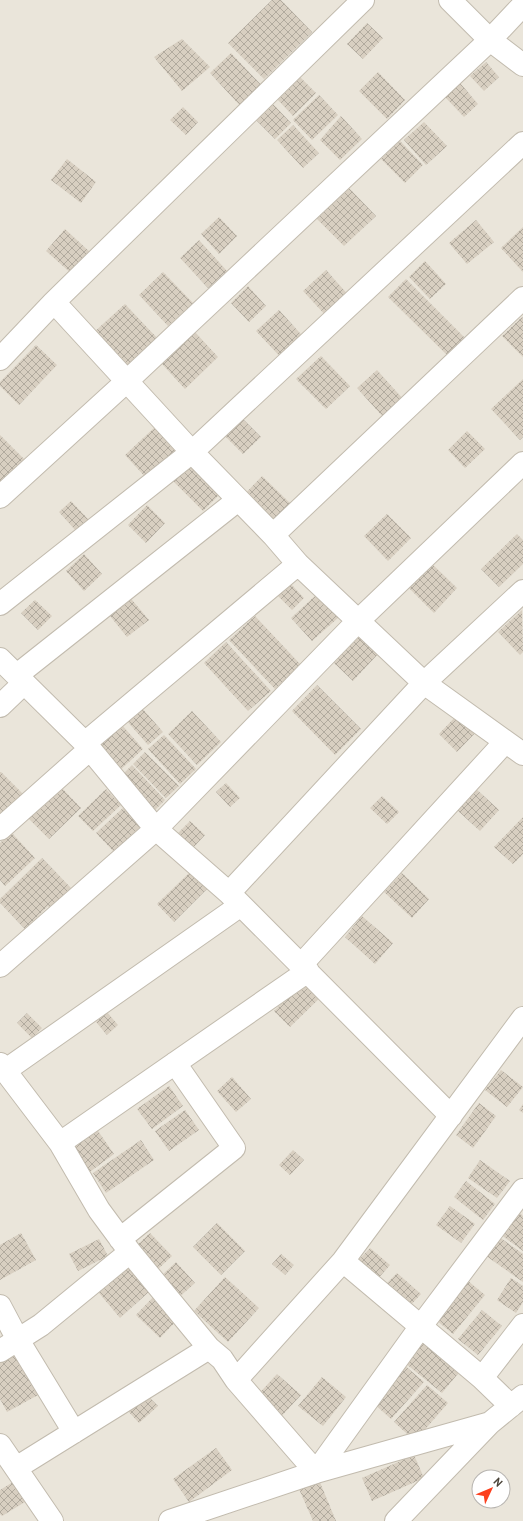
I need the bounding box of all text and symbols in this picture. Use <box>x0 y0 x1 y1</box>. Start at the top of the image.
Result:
north arrow <box>471 1469 511 1509</box>
text: N <box>491 1475 506 1490</box>

